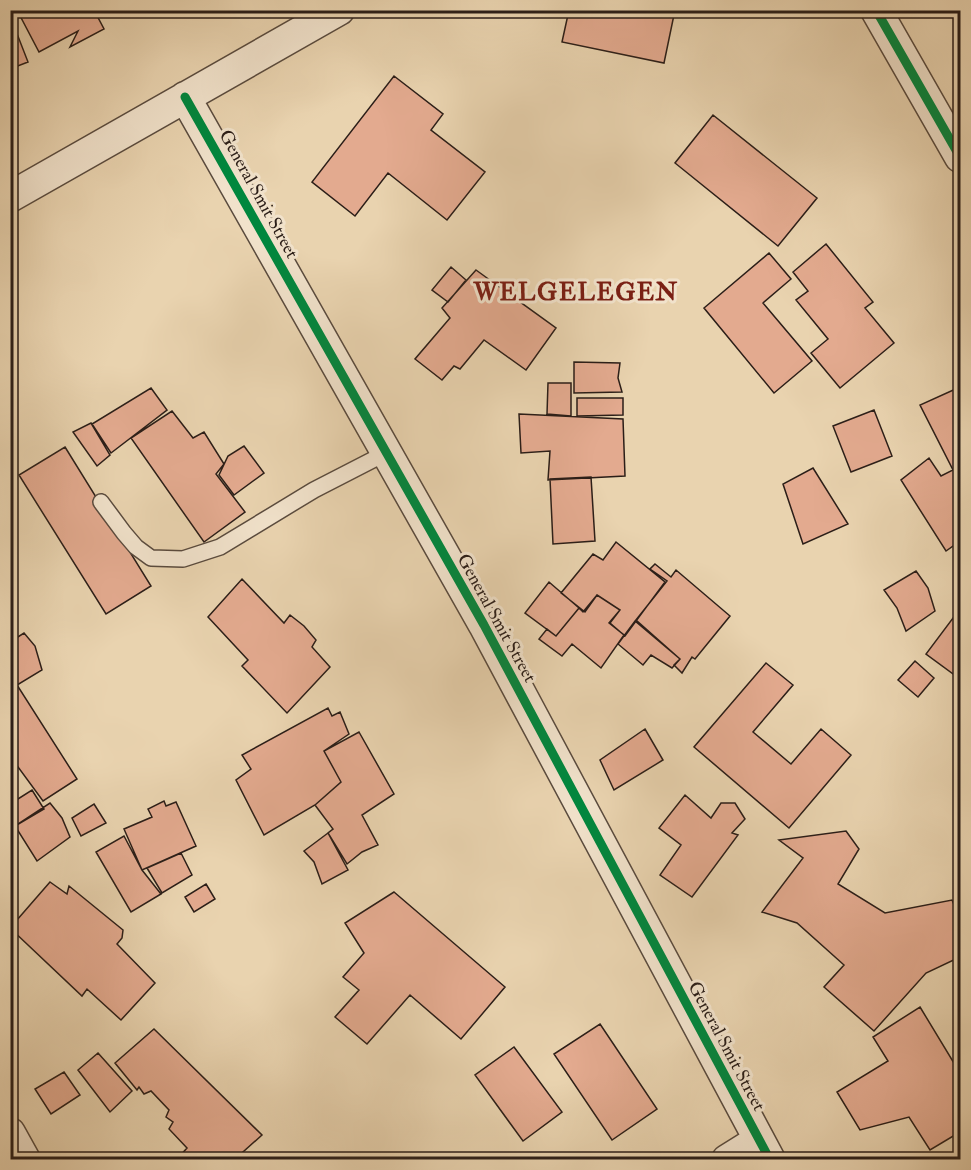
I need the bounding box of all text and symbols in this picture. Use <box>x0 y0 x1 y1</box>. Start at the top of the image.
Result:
street label: General Smit Street <box>214 126 304 263</box>
district label: WELGELEGEN <box>472 277 679 308</box>
street label: General Smit Street <box>452 550 542 687</box>
street label: General Smit Street <box>683 977 771 1115</box>

